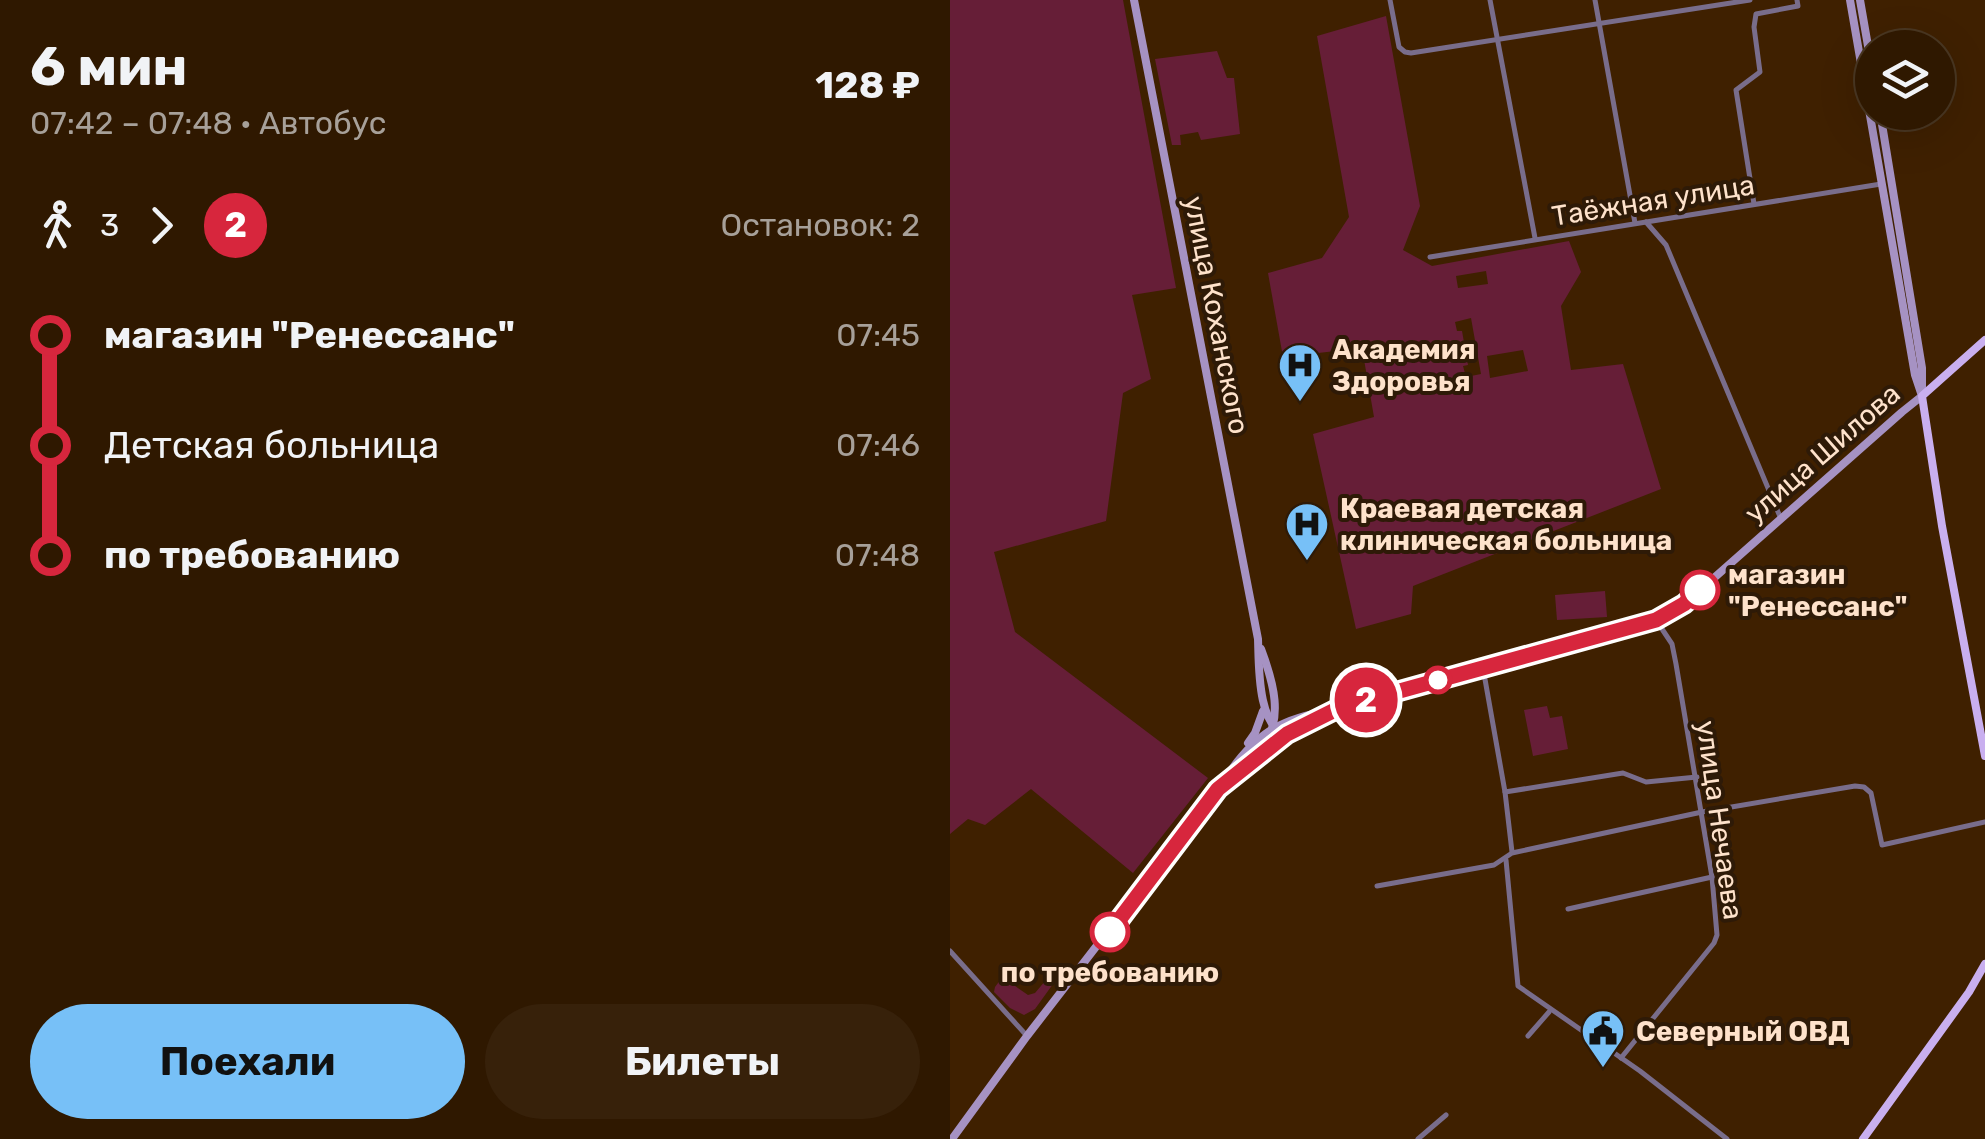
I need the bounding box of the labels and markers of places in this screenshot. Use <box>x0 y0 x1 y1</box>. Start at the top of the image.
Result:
place label: Академия Здоровья <box>1332 333 1476 398</box>
hospital icon: Академия Здоровья <box>1277 342 1323 403</box>
place label: Краевая детская клиническая больница <box>1340 492 1672 557</box>
hospital icon: Краевая детская клиническая больница <box>1284 501 1330 562</box>
place label: магазин "Ренессанс" <box>1728 558 1907 623</box>
marker: магазин "Ренессанс" <box>1681 571 1719 609</box>
unlabelled marker <box>1425 667 1451 693</box>
marker: по требованию <box>1091 913 1129 951</box>
place label: по требованию <box>1001 956 1219 989</box>
public building icon: Северный ОВД <box>1580 1008 1626 1069</box>
place label: Северный ОВД <box>1636 1015 1850 1048</box>

